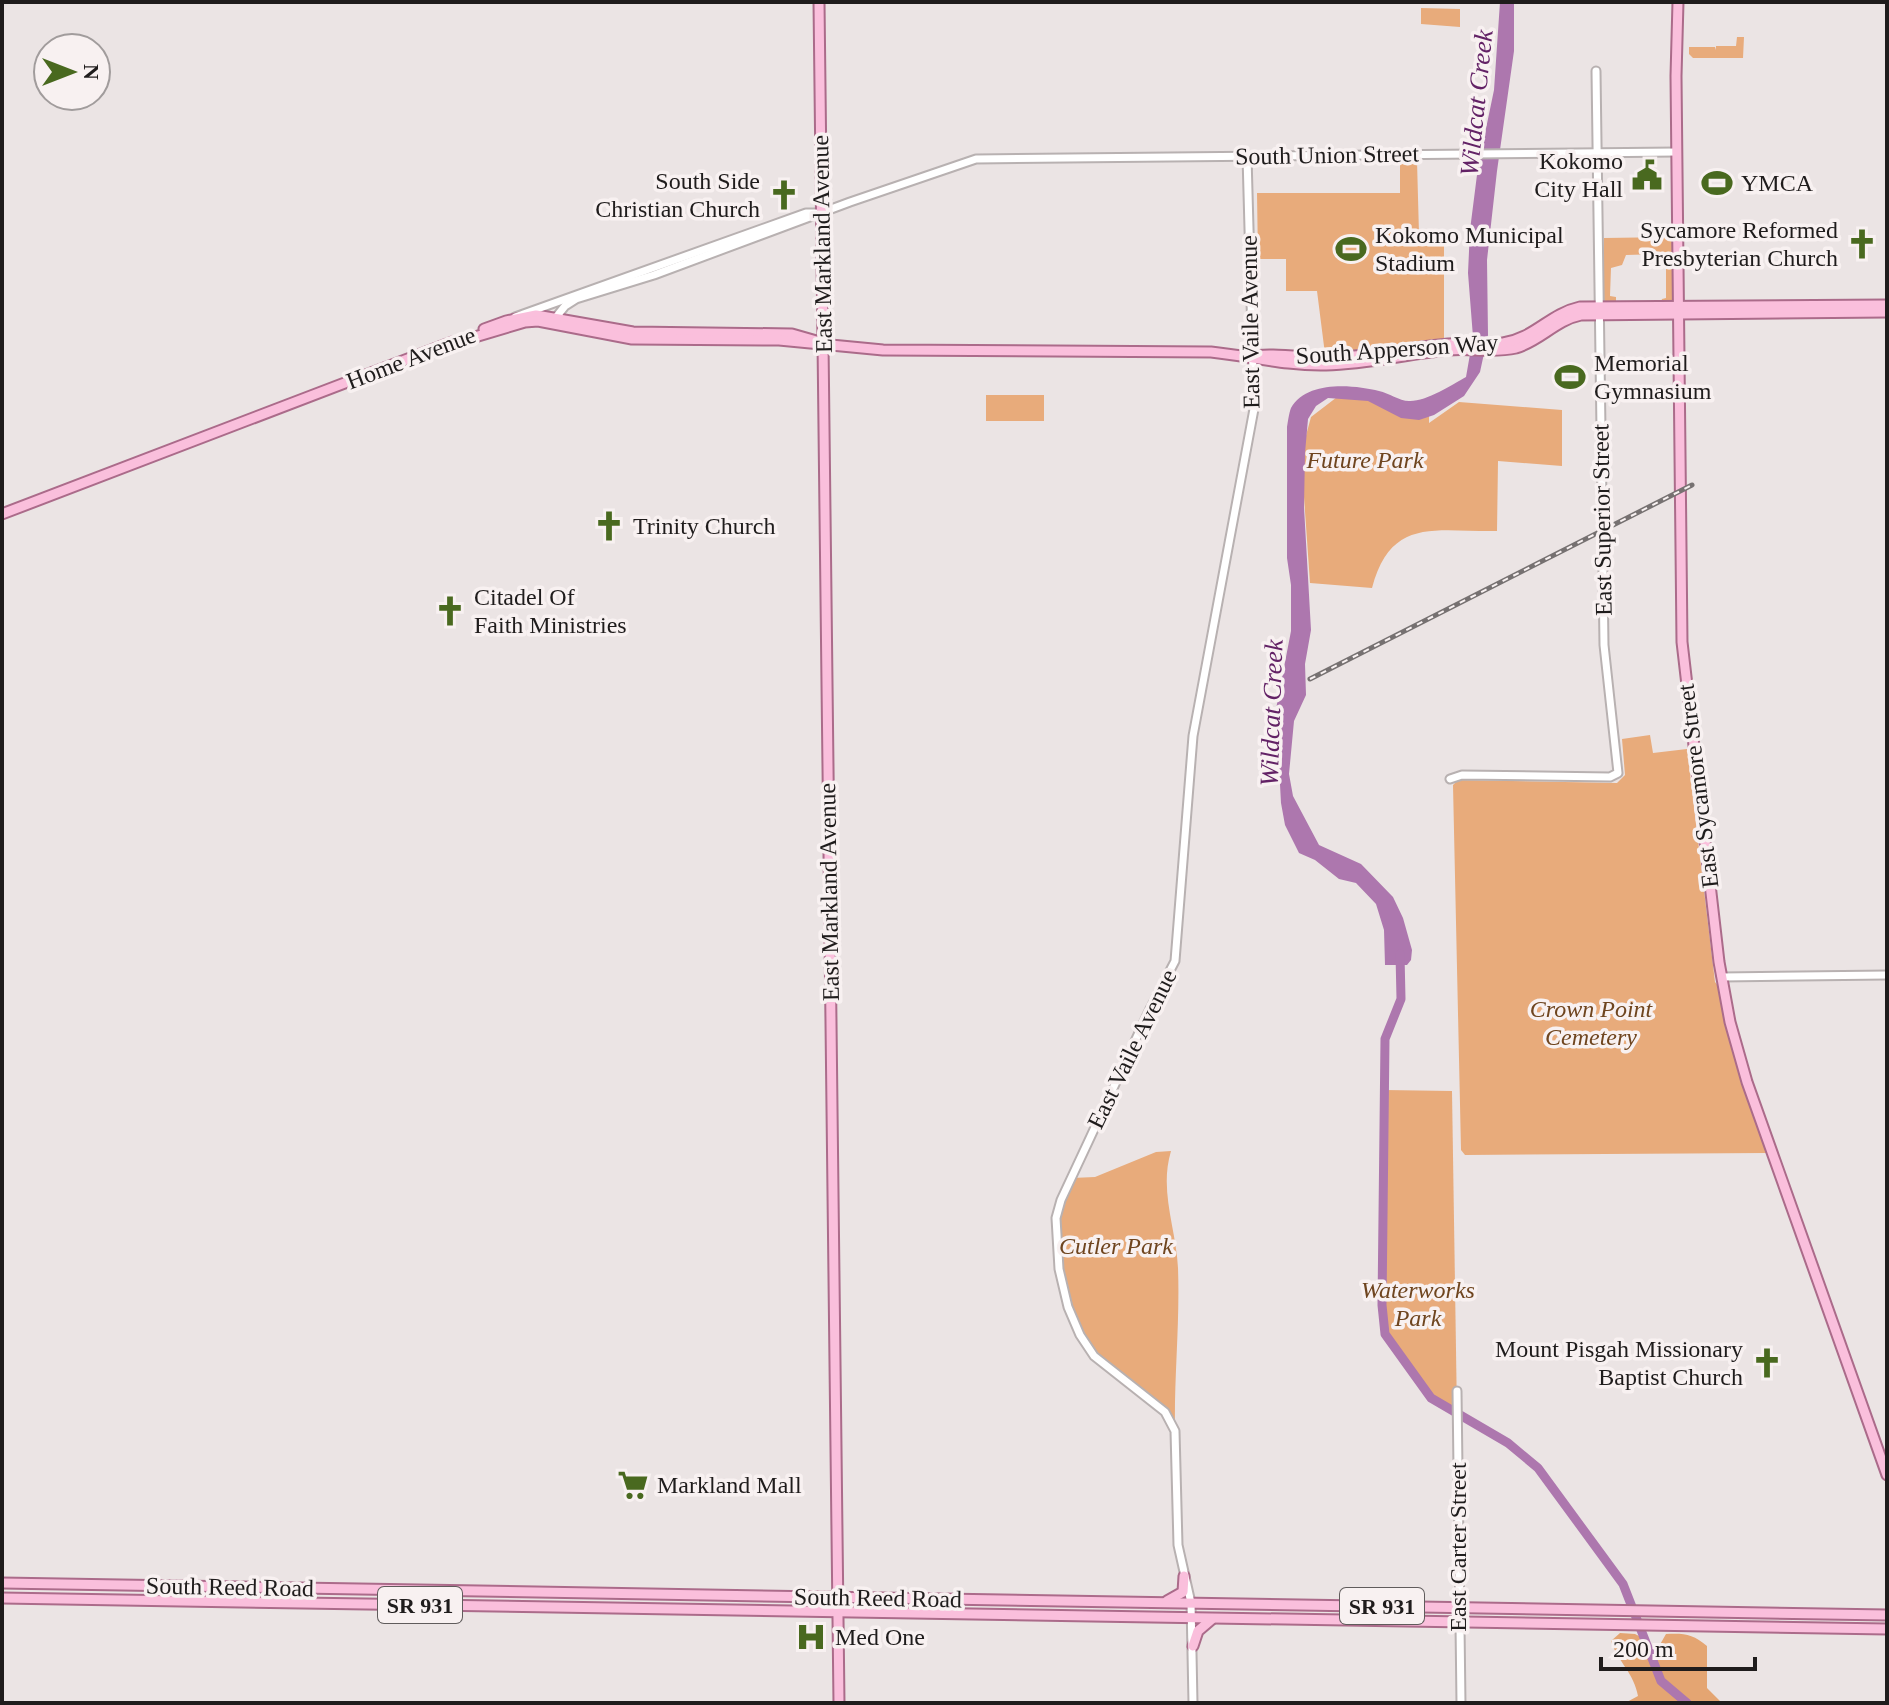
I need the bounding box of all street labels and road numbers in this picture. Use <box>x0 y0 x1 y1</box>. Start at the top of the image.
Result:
street label: East Markland Avenue <box>807 135 837 353</box>
street label: South Union Street <box>1235 140 1420 170</box>
street label: East Vaile Avenue <box>1235 235 1265 409</box>
street label: Home Avenue <box>343 321 479 395</box>
street label: South Apperson Way <box>1295 329 1499 369</box>
street label: East Superior Street <box>1587 423 1617 616</box>
street label: East Sycamore Street <box>1673 682 1723 889</box>
street label: East Markland Avenue <box>814 783 844 1001</box>
street label: East Vaile Avenue <box>1082 965 1182 1133</box>
street label: East Carter Street <box>1445 1462 1471 1632</box>
street label: South Reed Road <box>146 1573 314 1601</box>
street label: South Reed Road <box>794 1584 962 1612</box>
road number: SR 931 <box>378 1587 462 1623</box>
road number: SR 931 <box>1340 1588 1424 1624</box>

